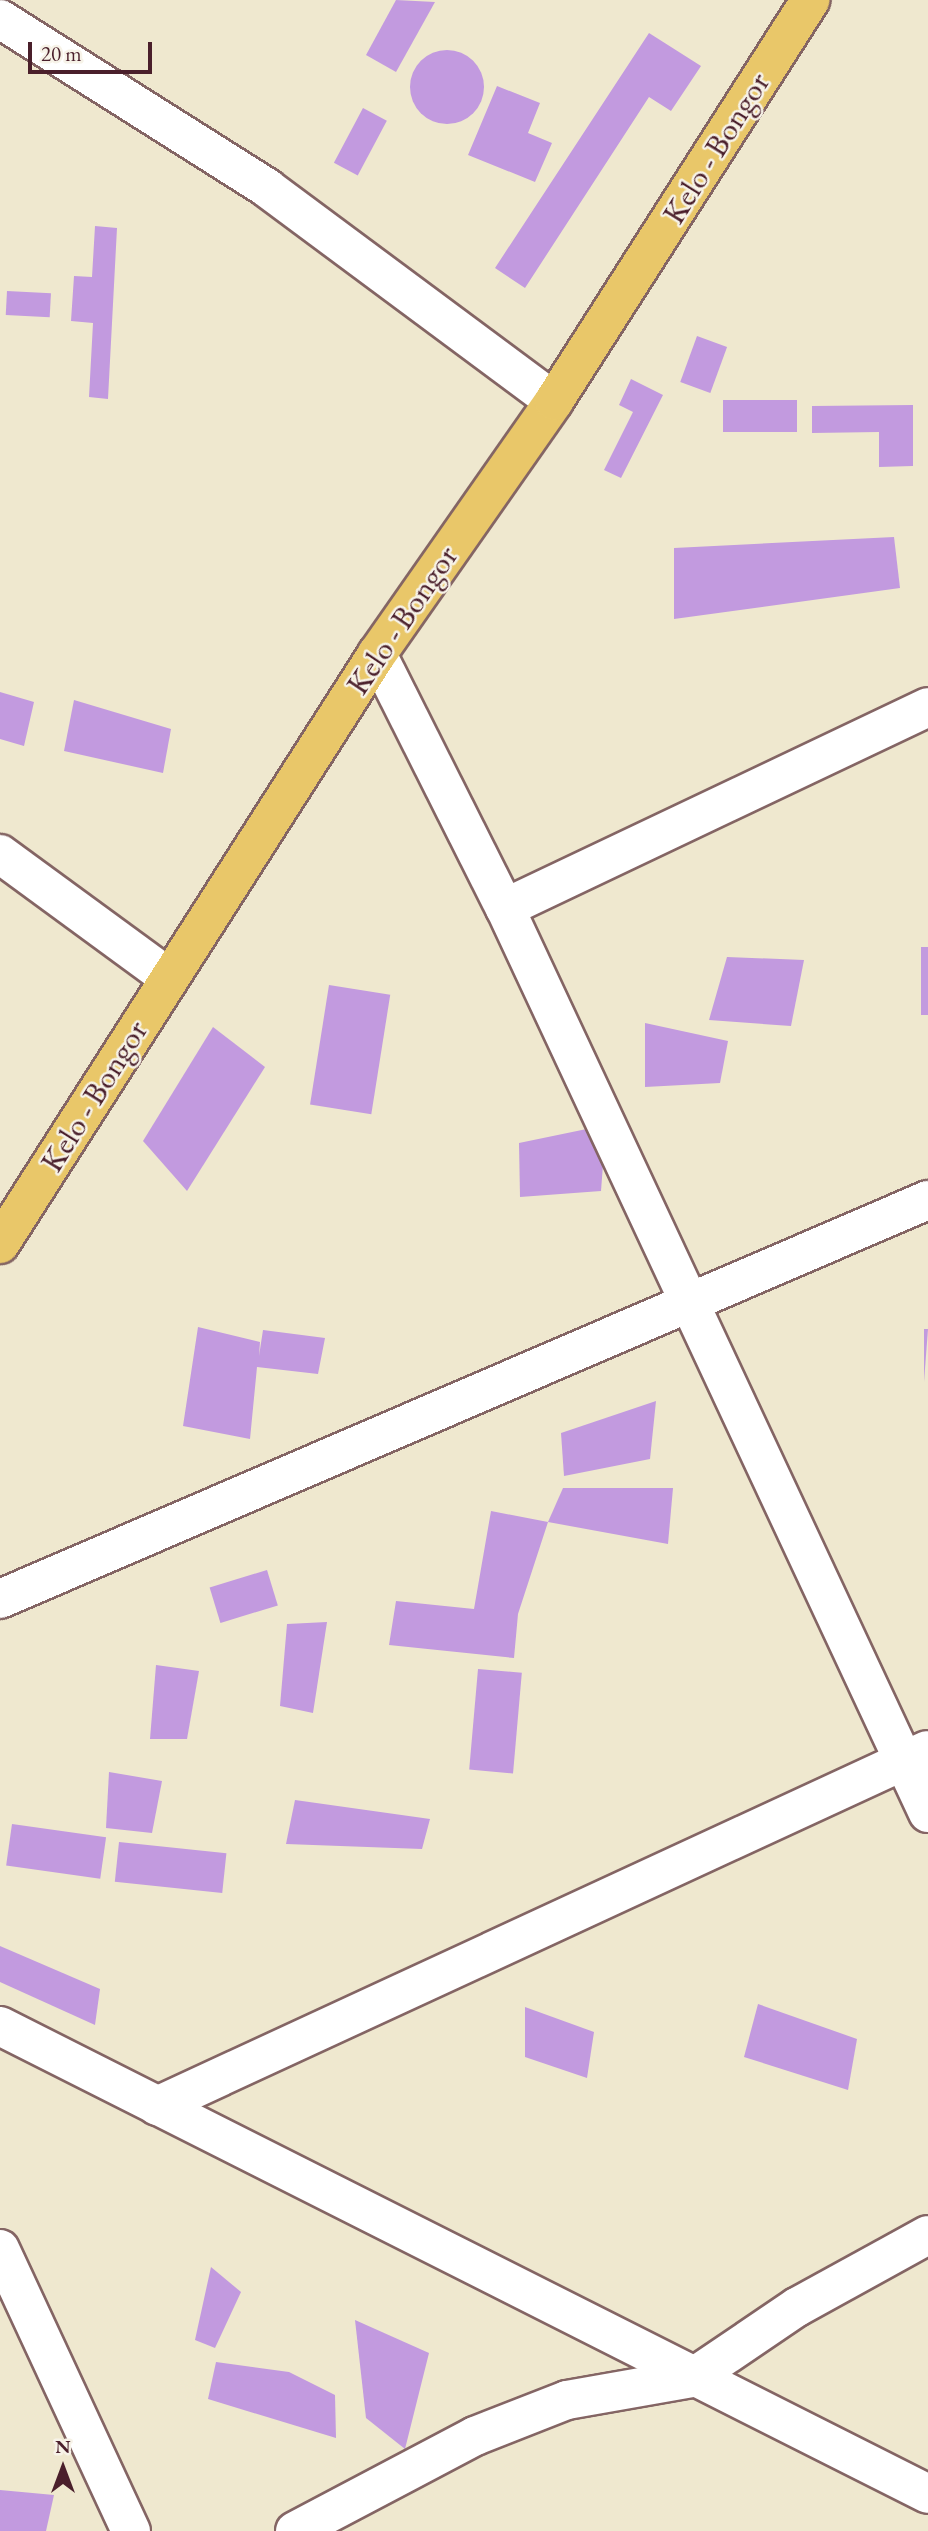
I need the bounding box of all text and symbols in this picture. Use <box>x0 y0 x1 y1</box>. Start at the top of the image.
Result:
scale bar <box>32 28 156 72</box>
text: 20 m <box>41 40 82 67</box>
street label: Kelo - Bongor <box>654 65 778 231</box>
street label: Kelo - Bongor <box>338 538 466 702</box>
street label: Kelo - Bongor <box>32 1013 156 1179</box>
north arrow <box>28 2433 98 2503</box>
text: N <box>55 2434 71 2459</box>

